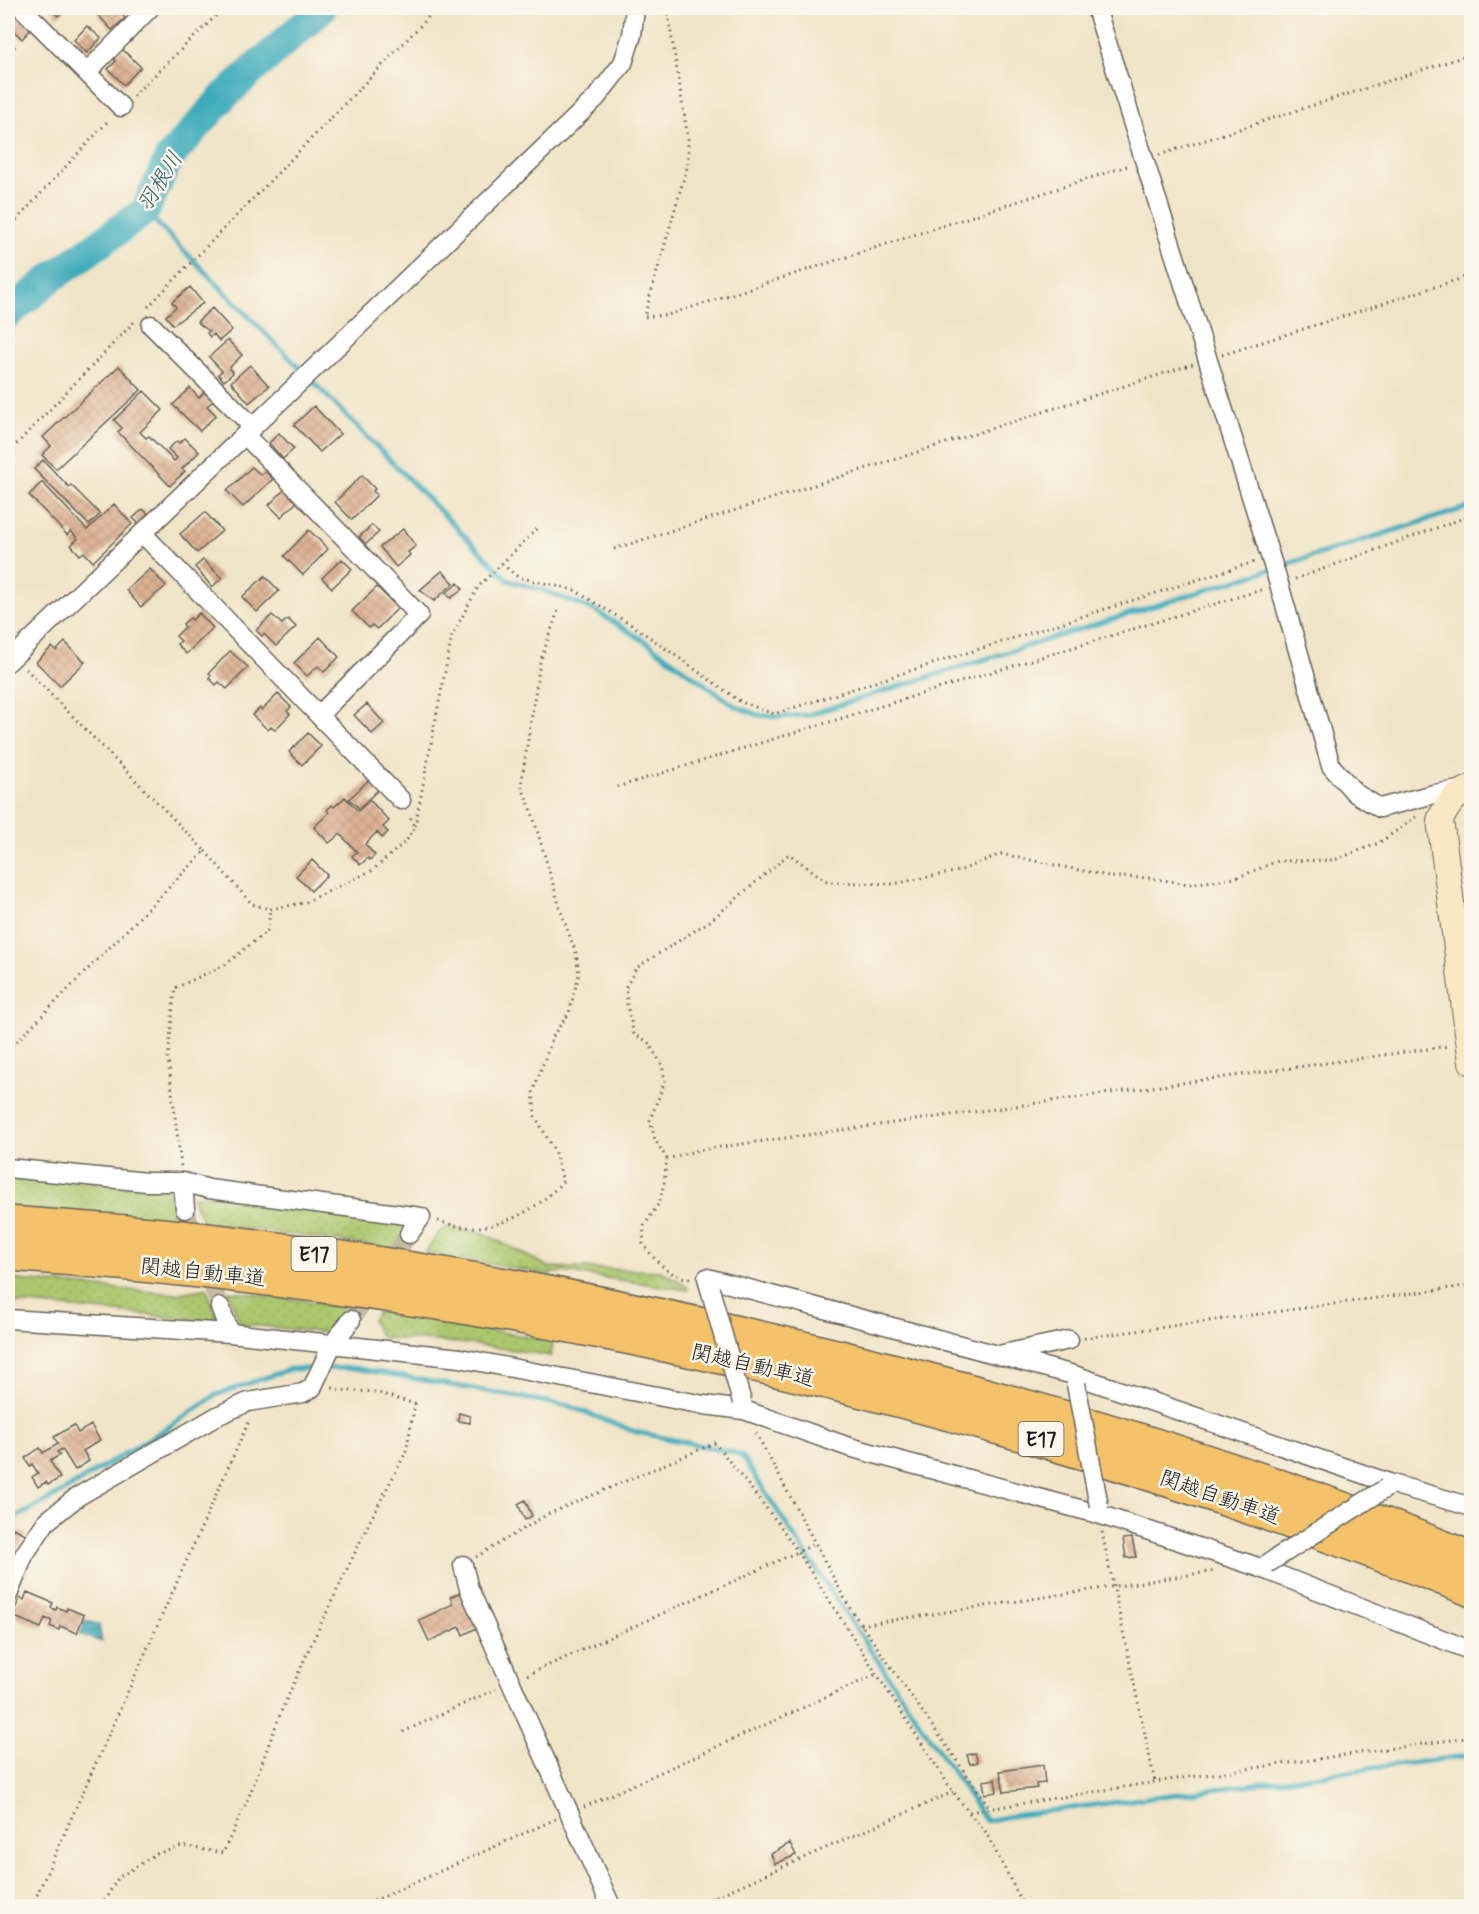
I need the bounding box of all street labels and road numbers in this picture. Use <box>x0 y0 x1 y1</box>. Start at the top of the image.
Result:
road number: E17 <box>292 1237 336 1271</box>
street label: 関越自動車道 <box>139 1252 267 1294</box>
street label: 関越自動車道 <box>688 1338 817 1394</box>
road number: E17 <box>1018 1422 1064 1456</box>
street label: 関越自動車道 <box>1156 1464 1284 1532</box>

